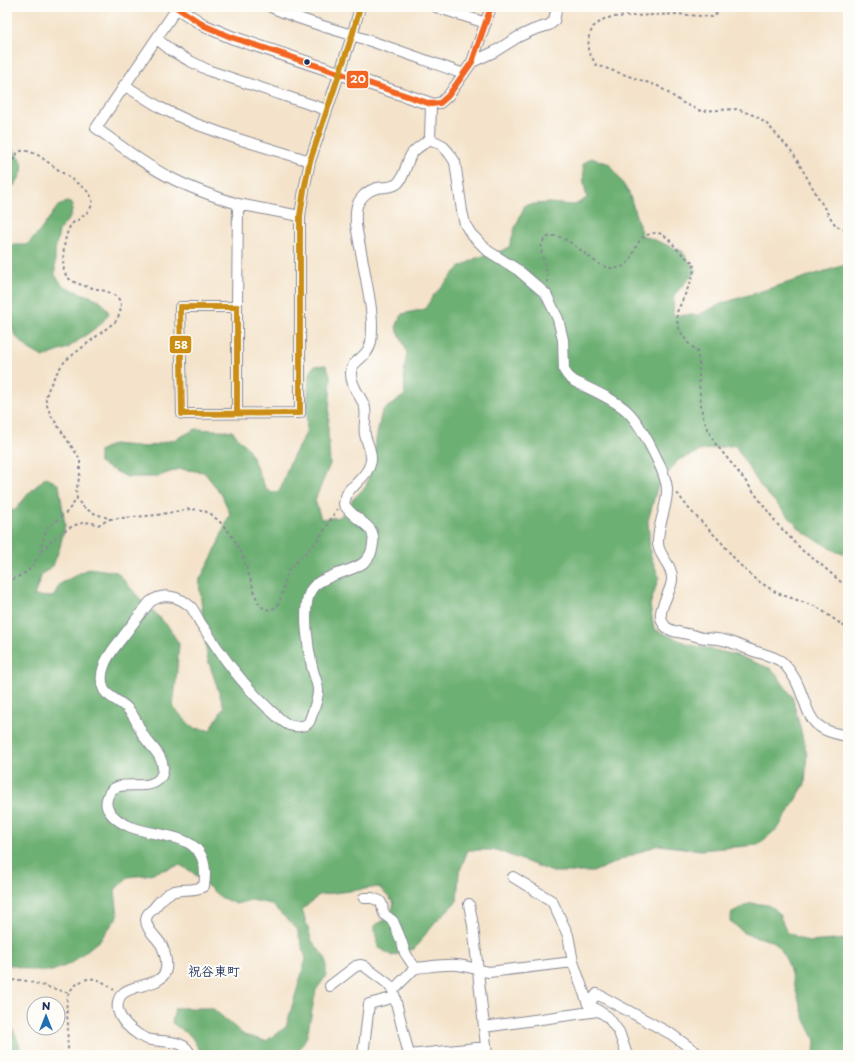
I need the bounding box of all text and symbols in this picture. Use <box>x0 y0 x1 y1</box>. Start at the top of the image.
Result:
unlabelled marker <box>302 57 312 67</box>
line badge: 20 <box>346 70 369 89</box>
text: 20 <box>350 70 366 87</box>
line badge: 58 <box>169 335 192 354</box>
text: 58 <box>174 336 188 353</box>
district label: 祝谷東町 <box>188 961 240 980</box>
north arrow <box>26 996 66 1036</box>
text: N <box>42 997 51 1014</box>

